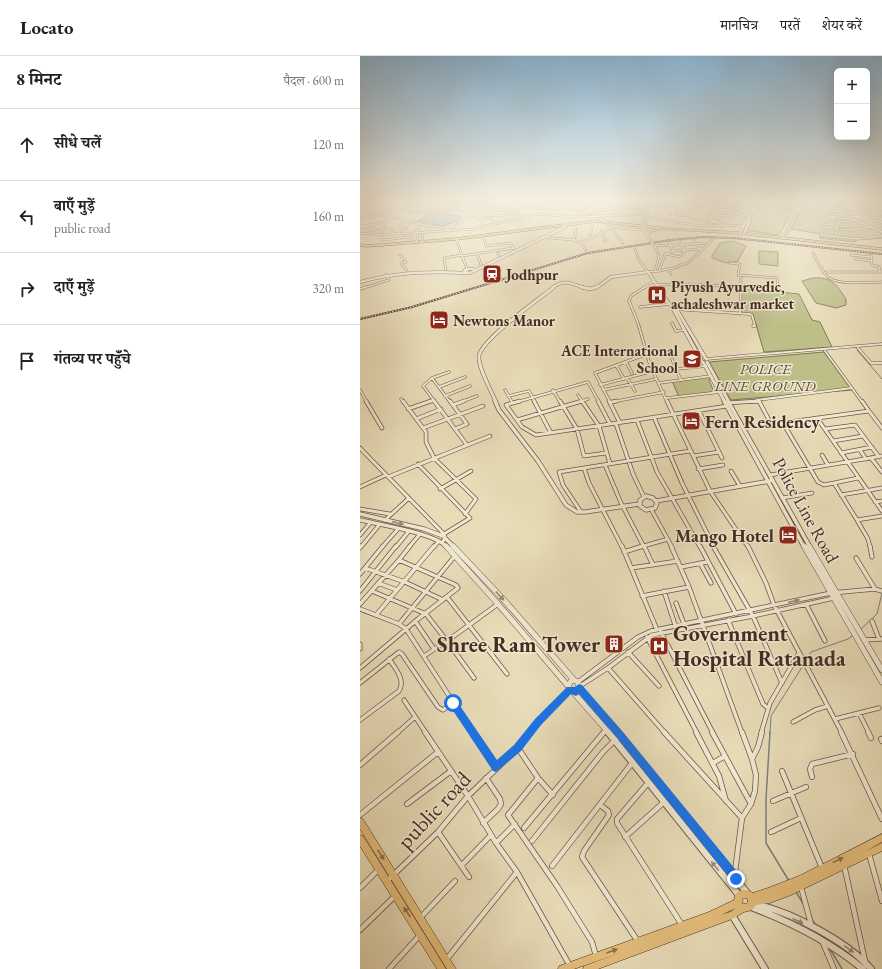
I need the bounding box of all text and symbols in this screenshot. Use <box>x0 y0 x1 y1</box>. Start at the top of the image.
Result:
text: Locato <box>20 15 74 40</box>
text: मानचित्र <box>720 16 758 34</box>
text: परतें <box>780 16 800 34</box>
text: शेयर करें <box>822 16 862 34</box>
text: 8 मिनट <box>16 68 61 90</box>
map controls <box>834 68 870 140</box>
button: + <box>834 68 870 104</box>
text: पैदल · 600 m <box>284 72 344 89</box>
button: − <box>834 104 870 140</box>
text: सीधे चलें <box>54 133 101 152</box>
icon: ahead <box>16 134 38 156</box>
text: 120 m <box>313 136 344 153</box>
text: बाएँ मुड़ें <box>54 196 95 215</box>
icon: left <box>16 206 38 228</box>
text: 160 m <box>313 208 344 225</box>
text: public road <box>54 220 111 237</box>
station icon: Jodhpur <box>481 263 503 285</box>
place label: Jodhpur <box>504 265 559 284</box>
text: दाएँ मुड़ें <box>54 277 94 296</box>
place label: Piyush Ayurvedic, achaleshwar market <box>671 277 795 313</box>
icon: right <box>16 278 38 300</box>
text: 320 m <box>313 280 344 297</box>
hospital icon: Piyush Ayurvedic, achaleshwar market <box>646 284 668 306</box>
hotel icon: Newtons Manor <box>428 309 450 331</box>
place label: Newtons Manor <box>453 311 556 330</box>
place label: ACE International School <box>560 341 679 377</box>
school or university icon: ACE International School <box>681 348 703 370</box>
text: गंतव्य पर पहुँचे <box>54 349 131 368</box>
icon: arrive <box>16 350 38 372</box>
park label: POLICE LINE GROUND <box>713 359 817 395</box>
hotel icon: Fern Residency <box>680 410 702 432</box>
place label: Fern Residency <box>705 410 820 433</box>
street label: Police Line Road <box>768 453 845 567</box>
one-way arrow <box>392 520 404 526</box>
place label: Mango Hotel <box>675 524 774 547</box>
hotel icon: Mango Hotel <box>777 524 799 546</box>
one-way arrow <box>496 591 505 601</box>
one-way arrow <box>788 598 800 604</box>
place label: Government Hospital Ratanada <box>673 619 846 673</box>
place label: Shree Ram Tower <box>437 630 601 659</box>
building icon: Shree Ram Tower <box>603 633 625 655</box>
hospital icon: Government Hospital Ratanada <box>648 635 670 657</box>
route start <box>444 694 462 712</box>
street label: public road <box>391 764 478 855</box>
one-way arrow <box>377 849 384 861</box>
one-way arrow <box>833 857 844 863</box>
one-way arrow <box>710 860 719 871</box>
route end <box>727 870 745 888</box>
one-way arrow <box>403 906 410 918</box>
one-way arrow <box>792 918 803 924</box>
one-way arrow <box>844 945 854 953</box>
one-way arrow <box>606 948 618 954</box>

